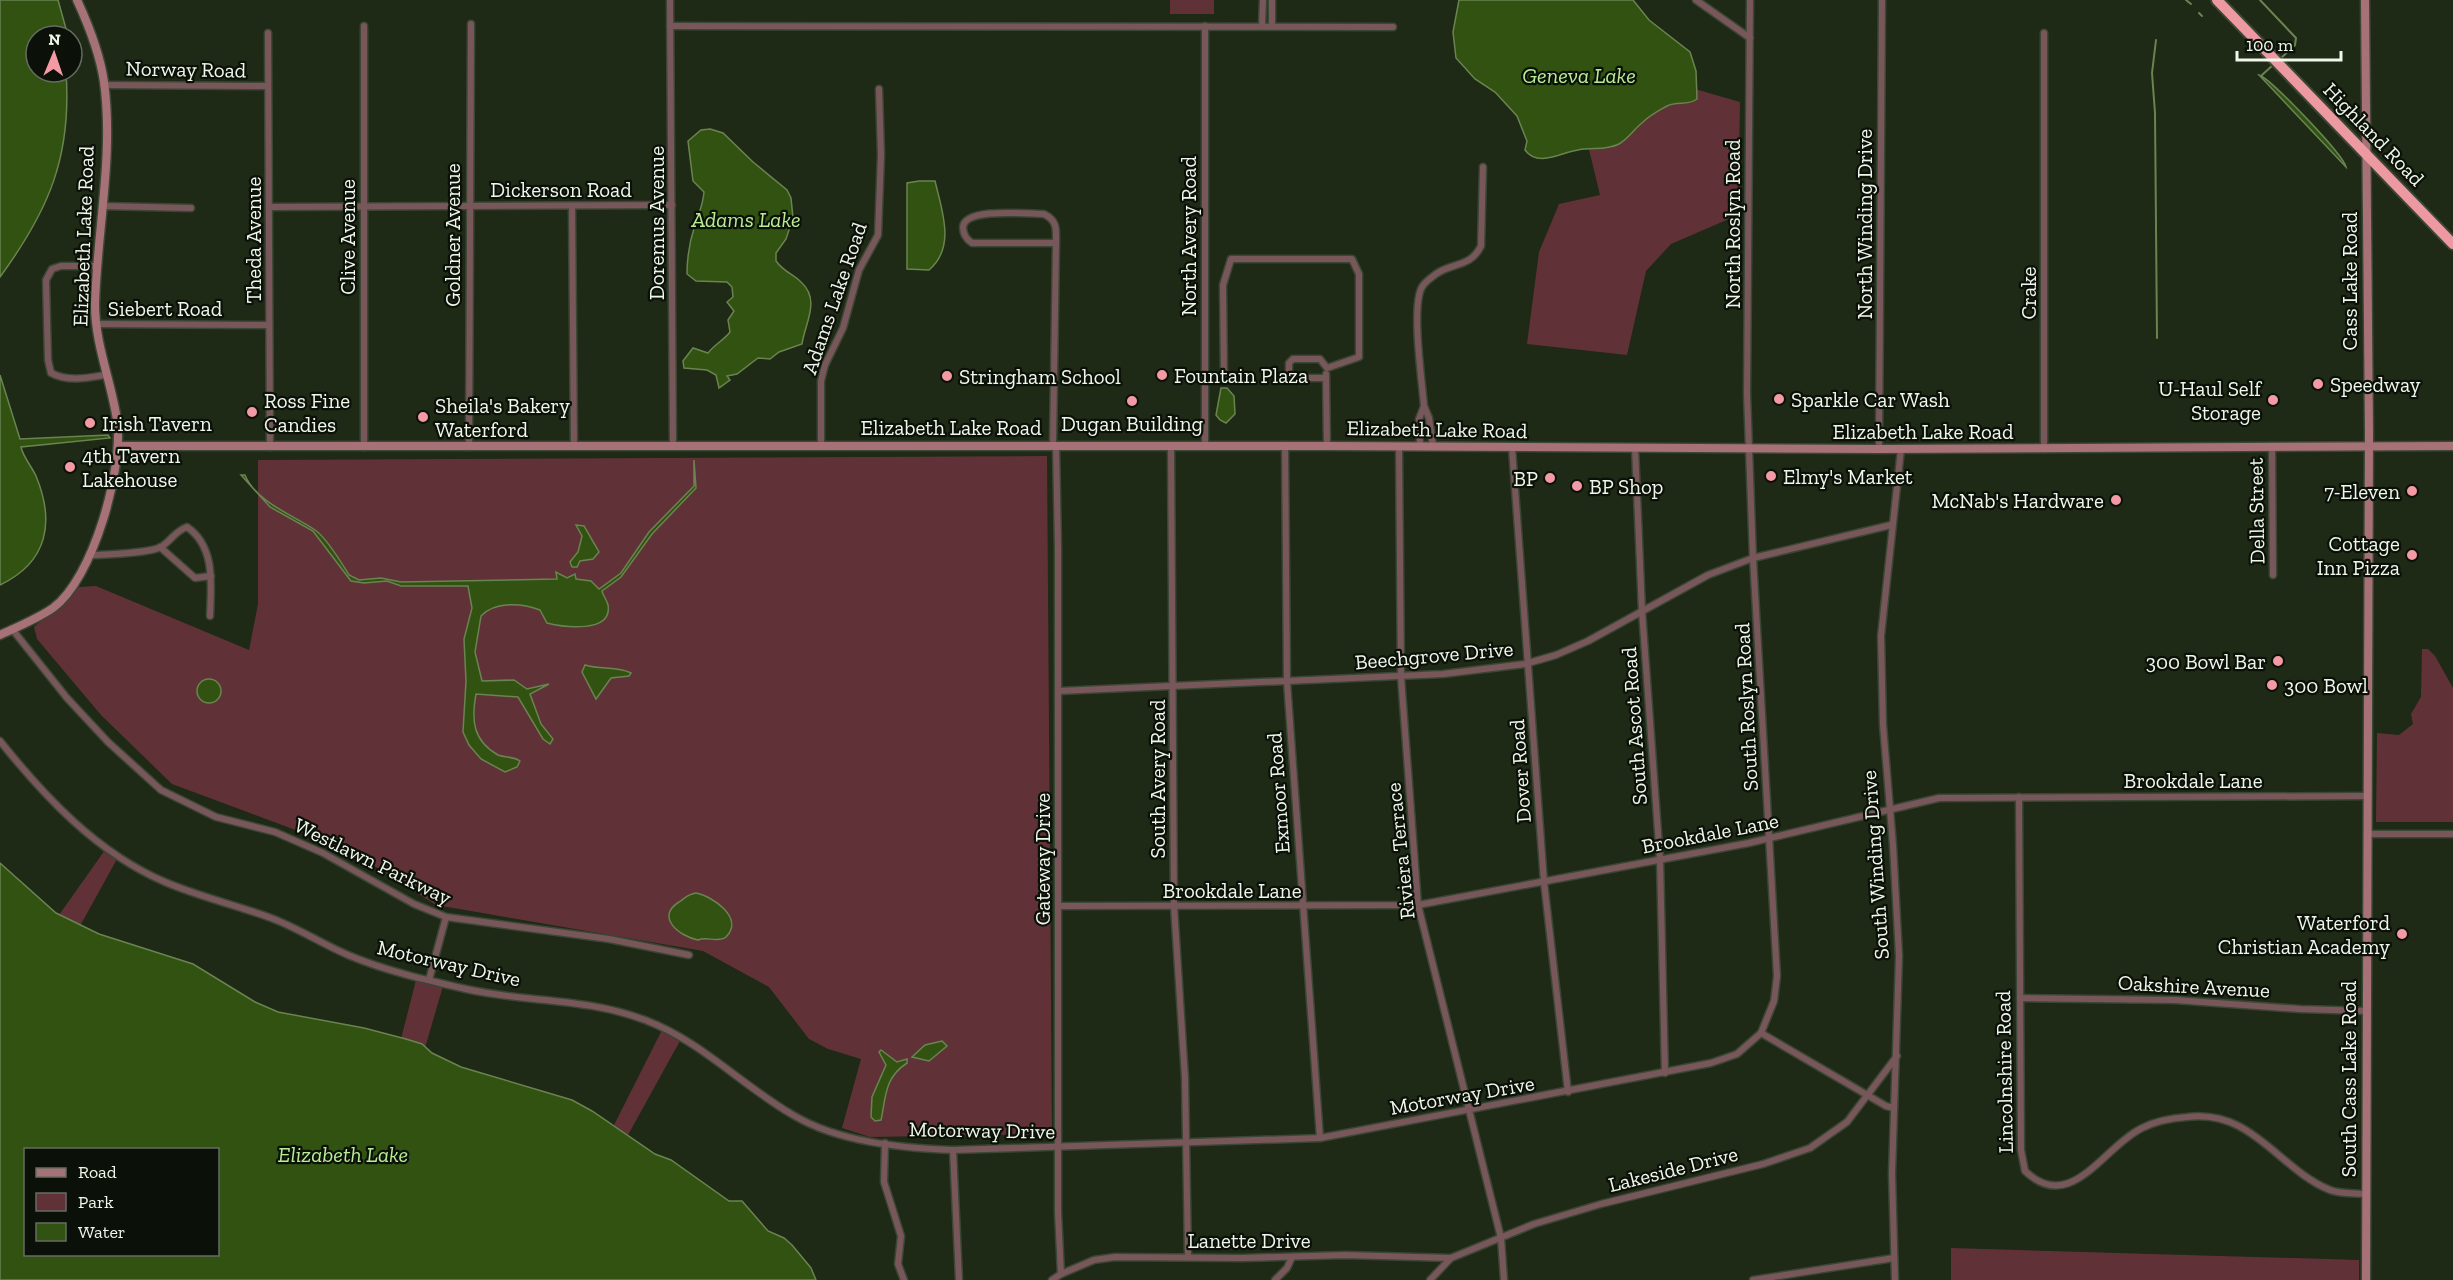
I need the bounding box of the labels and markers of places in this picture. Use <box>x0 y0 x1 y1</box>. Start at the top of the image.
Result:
place label: Fountain Plaza <box>1174 363 1308 388</box>
place label: Stringham School <box>959 364 1121 389</box>
marker: Fountain Plaza <box>1155 368 1169 382</box>
marker: Stringham School <box>940 369 954 383</box>
place label: Speedway <box>2330 372 2421 397</box>
place label: U-Haul Self Storage <box>2158 376 2262 425</box>
marker: Speedway <box>2311 377 2325 391</box>
place label: Sparkle Car Wash <box>1791 387 1950 412</box>
place label: Ross Fine Candies <box>264 388 350 437</box>
marker: Sparkle Car Wash <box>1772 392 1786 406</box>
place label: Sheila's Bakery Waterford <box>435 393 570 442</box>
marker: U-Haul Self Storage <box>2266 393 2280 407</box>
marker: Dugan Building <box>1125 394 1139 408</box>
marker: Ross Fine Candies <box>245 405 259 419</box>
marker: Sheila's Bakery Waterford <box>416 410 430 424</box>
place label: Irish Tavern <box>102 411 212 436</box>
place label: Dugan Building <box>1061 411 1203 436</box>
marker: Irish Tavern <box>83 416 97 430</box>
place label: 4th Tavern Lakehouse <box>82 443 180 492</box>
marker: 4th Tavern Lakehouse <box>63 460 77 474</box>
place label: Elmy's Market <box>1783 464 1913 489</box>
place label: BP <box>1513 466 1538 491</box>
marker: Elmy's Market <box>1764 469 1778 483</box>
marker: BP <box>1543 471 1557 485</box>
place label: BP Shop <box>1589 474 1663 499</box>
marker: BP Shop <box>1570 479 1584 493</box>
place label: 7-Eleven <box>2324 479 2400 504</box>
marker: 7-Eleven <box>2405 484 2419 498</box>
place label: McNab's Hardware <box>1932 488 2104 513</box>
marker: McNab's Hardware <box>2109 493 2123 507</box>
place label: Cottage Inn Pizza <box>2317 531 2400 580</box>
marker: Cottage Inn Pizza <box>2405 548 2419 562</box>
place label: 300 Bowl Bar <box>2146 649 2266 674</box>
marker: 300 Bowl Bar <box>2271 654 2285 668</box>
place label: 300 Bowl <box>2284 673 2368 698</box>
marker: 300 Bowl <box>2265 678 2279 692</box>
place label: Waterford Christian Academy <box>2218 910 2390 959</box>
marker: Waterford Christian Academy <box>2395 927 2409 941</box>

